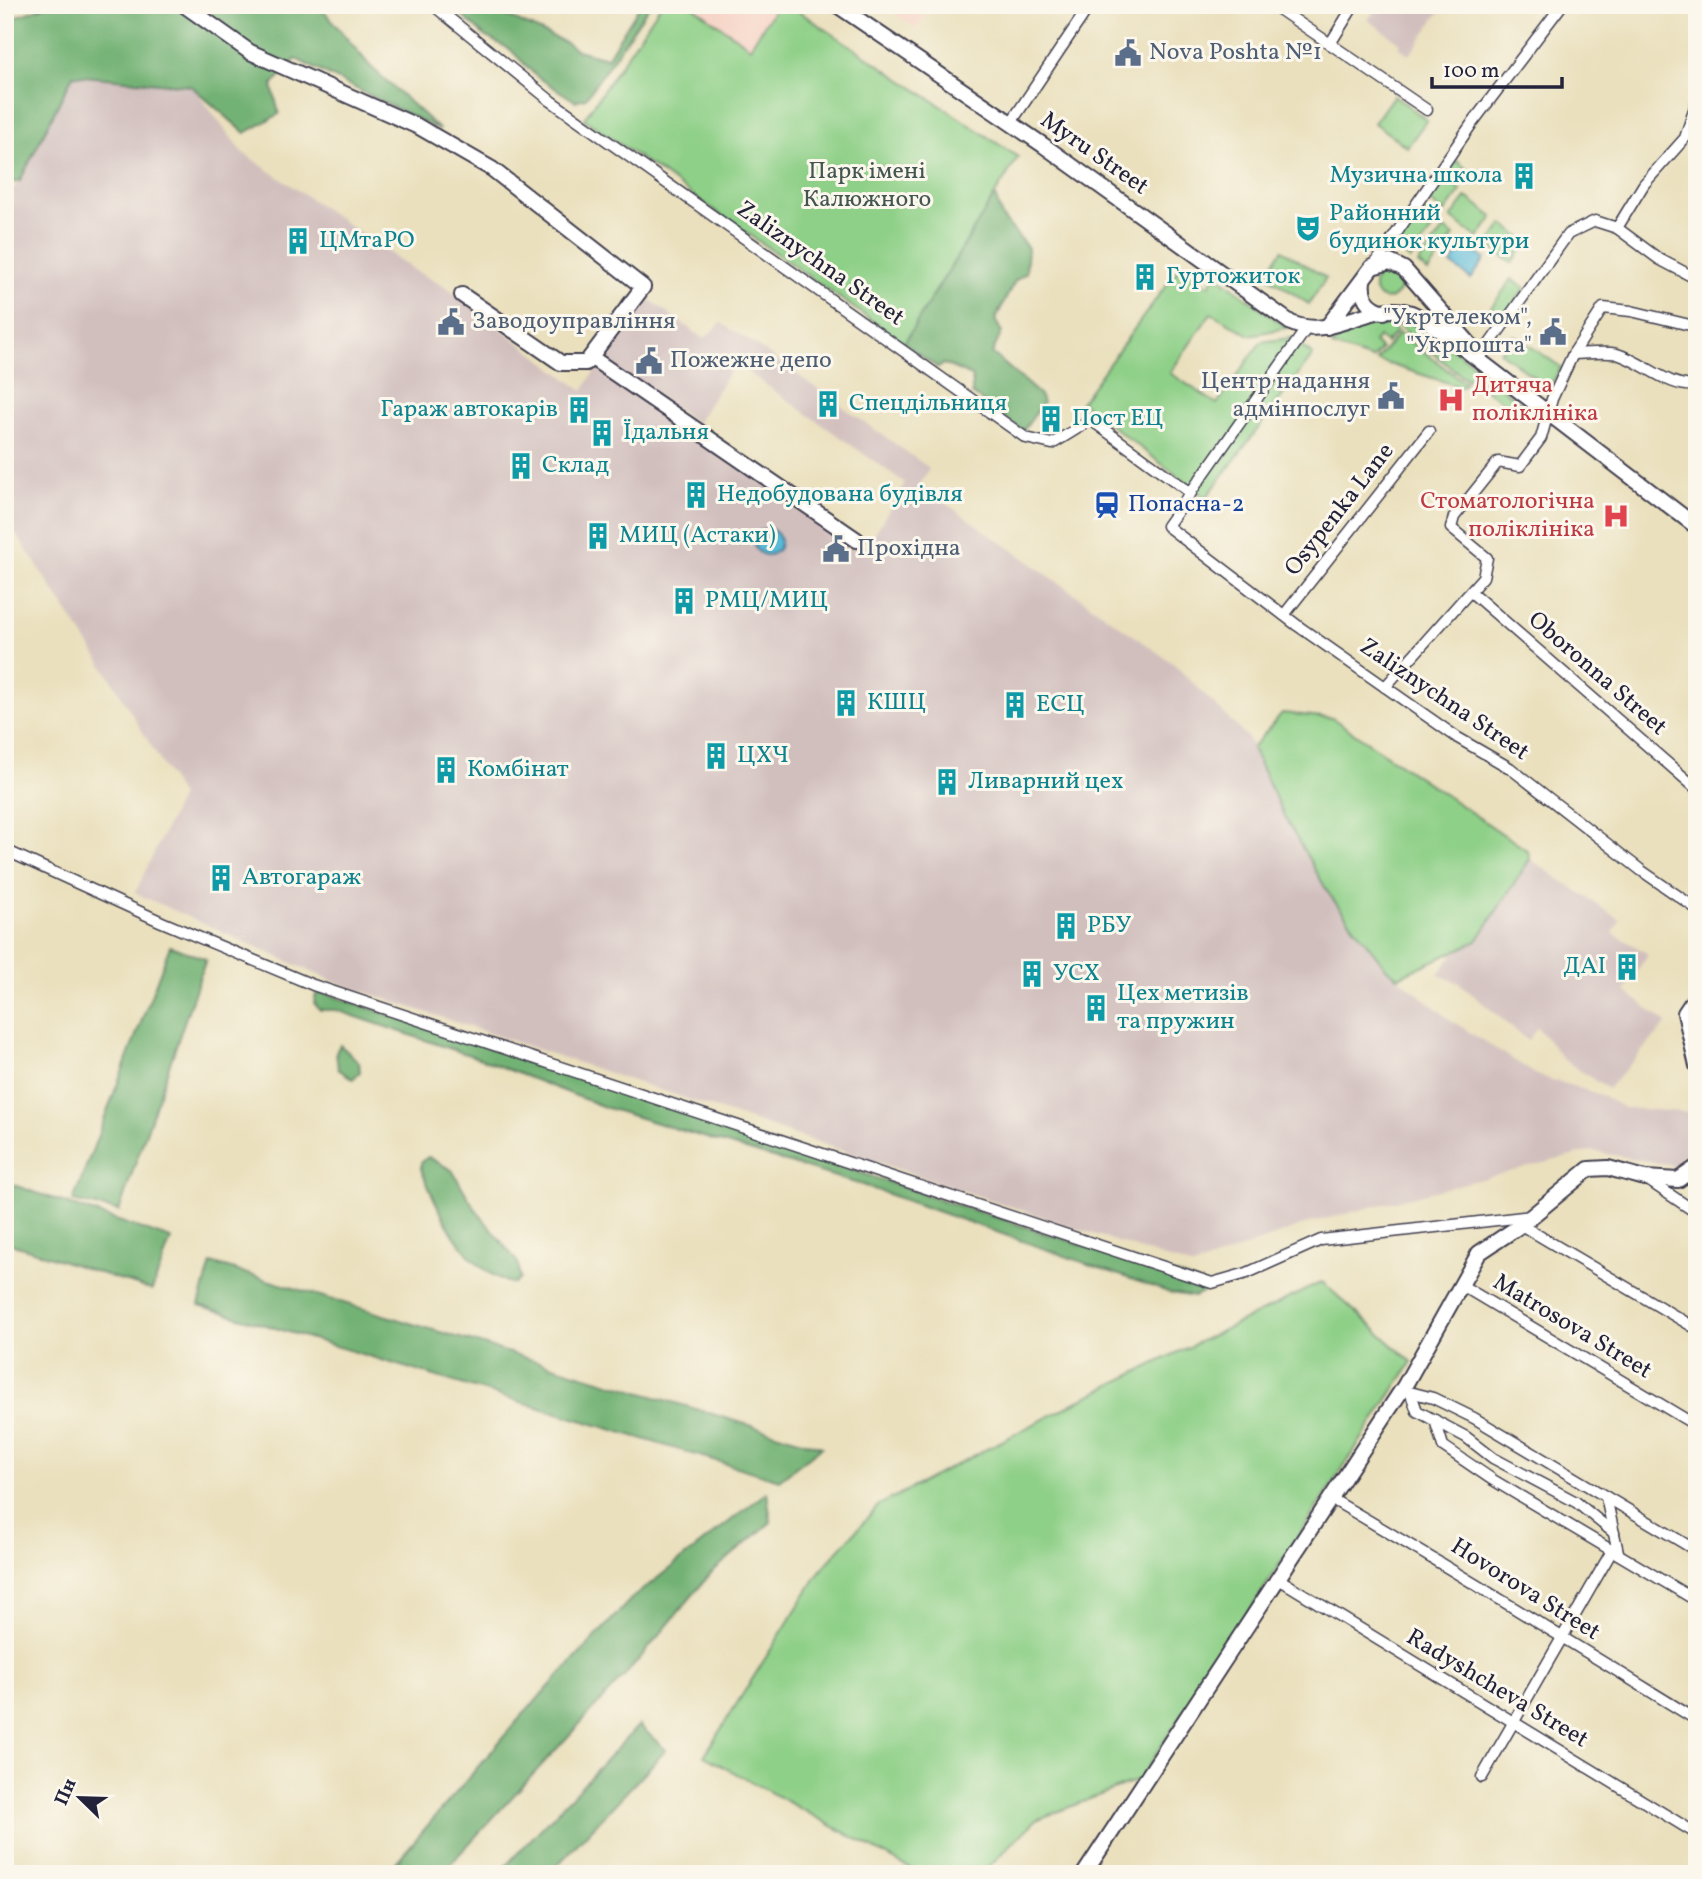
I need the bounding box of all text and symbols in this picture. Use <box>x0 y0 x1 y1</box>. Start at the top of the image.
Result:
place label: Nova Poshta №1 <box>1149 36 1322 70</box>
public building icon: Nova Poshta №1 <box>1113 38 1143 68</box>
scale bar <box>1432 46 1562 90</box>
text: 100 m <box>1443 57 1500 86</box>
street label: Myru Street <box>1033 104 1155 204</box>
park label: Парк імені Калюжного <box>803 155 931 217</box>
place label: Музична школа <box>1329 159 1503 193</box>
building icon: Музична школа <box>1509 161 1539 191</box>
street label: Zaliznychna Street <box>729 193 911 335</box>
place label: Районний будинок культури <box>1329 197 1529 259</box>
theatre icon: Районний будинок культури <box>1293 213 1323 243</box>
place label: ЦМтаРО <box>319 224 415 258</box>
building icon: ЦМтаРО <box>283 226 313 256</box>
place label: Гуртожиток <box>1166 260 1301 294</box>
building icon: Гуртожиток <box>1130 262 1160 292</box>
place label: "Укртелеком", "Укрпошта" <box>1383 301 1532 363</box>
place label: Заводоуправління <box>472 305 676 339</box>
public building icon: Заводоуправління <box>436 307 466 337</box>
public building icon: "Укртелеком", "Укрпошта" <box>1538 317 1568 347</box>
place label: Пожежне депо <box>670 344 832 378</box>
public building icon: Пожежне депо <box>634 346 664 376</box>
place label: Центр надання адмінпослуг <box>1201 365 1371 427</box>
place label: Дитяча поліклініка <box>1472 369 1599 431</box>
public building icon: Центр надання адмінпослуг <box>1376 381 1406 411</box>
hospital icon: Дитяча поліклініка <box>1436 385 1466 415</box>
place label: Спецдільниця <box>849 387 1007 421</box>
building icon: Спецдільниця <box>813 389 843 419</box>
place label: Гараж автокарів <box>380 393 558 427</box>
building icon: Гараж автокарів <box>564 395 594 425</box>
place label: Пост ЕЦ <box>1072 402 1164 436</box>
building icon: Пост ЕЦ <box>1036 404 1066 434</box>
place label: Їдальня <box>623 416 709 450</box>
building icon: Їдальня <box>587 418 617 448</box>
street label: Osypenka Lane <box>1277 436 1403 584</box>
place label: Склад <box>542 449 610 483</box>
building icon: Склад <box>506 451 536 481</box>
place label: Недобудована будівля <box>717 478 963 512</box>
building icon: Недобудована будівля <box>681 480 711 510</box>
place label: Стоматологічна поліклініка <box>1420 485 1595 547</box>
place label: Попасна-2 <box>1128 488 1245 522</box>
station icon: Попасна-2 <box>1092 490 1122 520</box>
hospital icon: Стоматологічна поліклініка <box>1601 501 1631 531</box>
place label: МИЦ (Астаки) <box>619 519 776 553</box>
building icon: МИЦ (Астаки) <box>583 521 613 551</box>
place label: Прохідна <box>857 532 961 566</box>
public building icon: Прохідна <box>821 534 851 564</box>
place label: РМЦ/МИЦ <box>705 584 828 618</box>
building icon: РМЦ/МИЦ <box>669 586 699 616</box>
street label: Oboronna Street <box>1520 604 1674 744</box>
street label: Zaliznychna Street <box>1352 631 1536 769</box>
place label: КШЦ <box>867 686 926 720</box>
building icon: КШЦ <box>831 688 861 718</box>
place label: ЕСЦ <box>1036 688 1085 722</box>
building icon: ЕСЦ <box>1000 690 1030 720</box>
place label: ЦХЧ <box>737 739 789 773</box>
building icon: ЦХЧ <box>701 741 731 771</box>
place label: Комбінат <box>467 753 569 787</box>
building icon: Комбінат <box>431 755 461 785</box>
place label: Ливарний цех <box>968 765 1123 799</box>
building icon: Ливарний цех <box>932 767 962 797</box>
place label: Автогараж <box>242 861 361 895</box>
building icon: Автогараж <box>206 863 236 893</box>
place label: РБУ <box>1087 909 1132 943</box>
building icon: РБУ <box>1051 911 1081 941</box>
place label: ДАІ <box>1563 950 1606 984</box>
building icon: ДАІ <box>1612 952 1642 982</box>
place label: УСХ <box>1053 957 1100 991</box>
building icon: УСХ <box>1017 959 1047 989</box>
place label: Цех метизів та пружин <box>1117 977 1249 1039</box>
building icon: Цех метизів та пружин <box>1081 993 1111 1023</box>
street label: Matrosova Street <box>1486 1266 1658 1388</box>
street label: Hovorova Street <box>1444 1530 1606 1650</box>
street label: Radyshcheva Street <box>1399 1621 1595 1757</box>
north arrow <box>46 1764 116 1834</box>
text: Пн <box>49 1775 83 1810</box>

